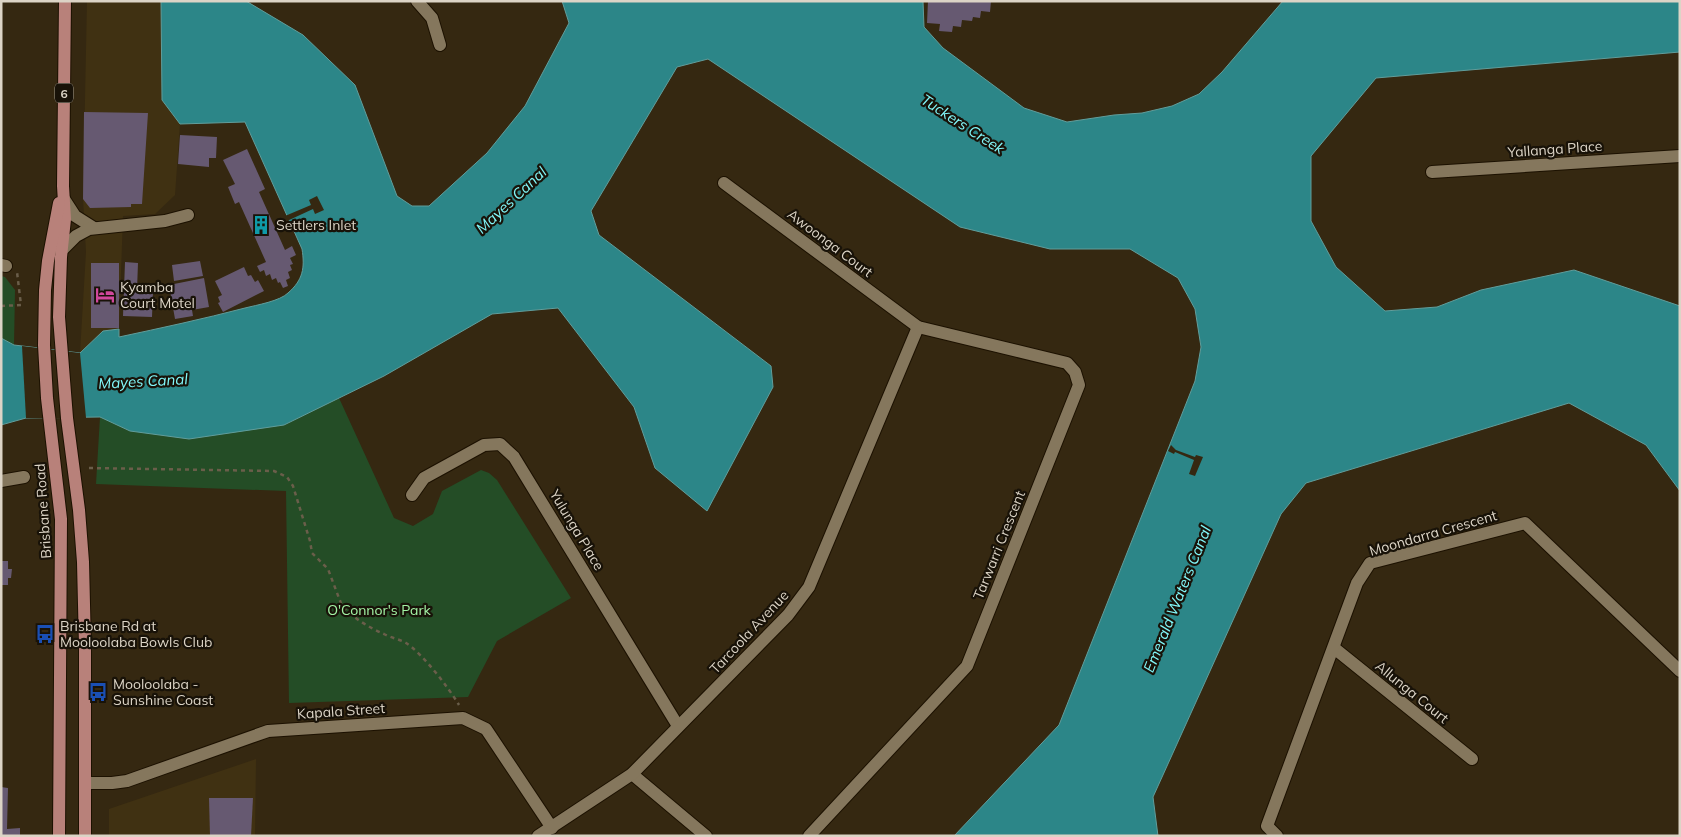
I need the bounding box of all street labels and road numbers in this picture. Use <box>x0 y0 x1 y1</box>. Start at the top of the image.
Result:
road number: 6 <box>55 84 73 102</box>
street label: Yallanga Place <box>1506 137 1603 161</box>
street label: Awoonga Court <box>784 205 876 281</box>
street label: Brisbane Road <box>31 463 55 559</box>
street label: Yulunga Place <box>545 486 608 574</box>
street label: Tarwarri Crescent <box>969 488 1029 602</box>
street label: Moondarra Crescent <box>1367 506 1499 560</box>
street label: Tarcoola Avenue <box>706 586 792 678</box>
street label: Allunga Court <box>1372 657 1452 727</box>
street label: Kapala Street <box>296 699 386 723</box>

